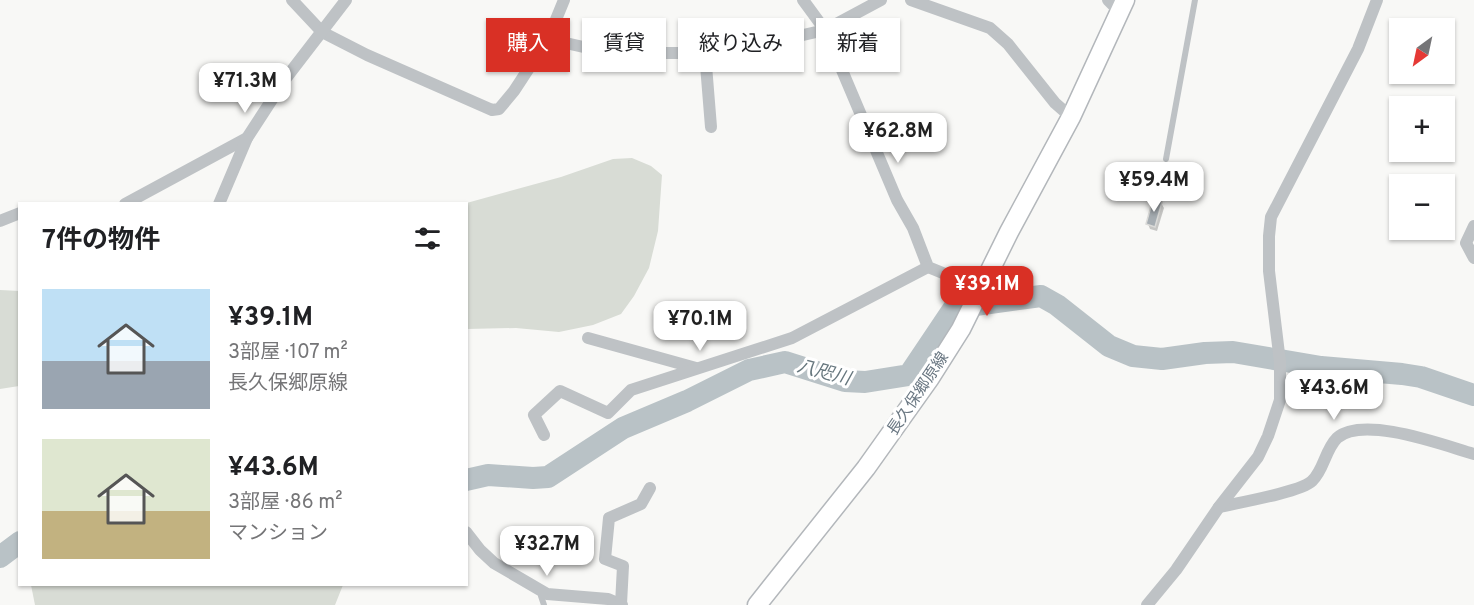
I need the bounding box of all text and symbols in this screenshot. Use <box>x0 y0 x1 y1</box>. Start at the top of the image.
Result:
chip: 購入 <box>486 18 570 72</box>
chip: 賃貸 <box>582 18 666 72</box>
chip: 絞り込み <box>678 18 804 72</box>
chip: 新着 <box>816 18 900 72</box>
north arrow <box>1389 18 1455 84</box>
map controls <box>1389 18 1455 240</box>
pin: ¥71.3M <box>196 63 294 114</box>
text: ¥71.3M <box>213 69 277 95</box>
button: + <box>1389 96 1455 162</box>
pin: ¥62.8M <box>849 113 947 164</box>
text: ¥62.8M <box>863 119 933 145</box>
pin: ¥59.4M <box>1105 162 1203 213</box>
text: ¥59.4M <box>1119 168 1189 194</box>
button: − <box>1389 174 1455 240</box>
icon: filters <box>411 222 444 255</box>
text: 7件の物件 <box>42 225 160 258</box>
pin: ¥39.1M <box>938 266 1036 317</box>
text: ¥39.1M <box>954 272 1020 298</box>
pin: ¥70.1M <box>651 301 749 352</box>
text: ¥39.1M <box>228 302 313 335</box>
text: ¥70.1M <box>667 307 733 333</box>
icon: home <box>90 313 162 385</box>
text: 3部屋 · 107 m² <box>228 340 348 366</box>
street label: 長久保郷原線 <box>884 349 954 440</box>
water label: 八咫川 <box>795 355 855 392</box>
pin: ¥43.6M <box>1285 370 1383 421</box>
text: 長久保郷原線 <box>228 371 348 397</box>
text: ¥43.6M <box>1299 376 1369 402</box>
text: ¥43.6M <box>228 452 319 485</box>
icon: home <box>90 463 162 535</box>
text: 3部屋 · 86 m² <box>228 490 342 516</box>
text: マンション <box>228 521 328 547</box>
pin: ¥32.7M <box>498 526 596 577</box>
text: ¥32.7M <box>514 532 580 558</box>

